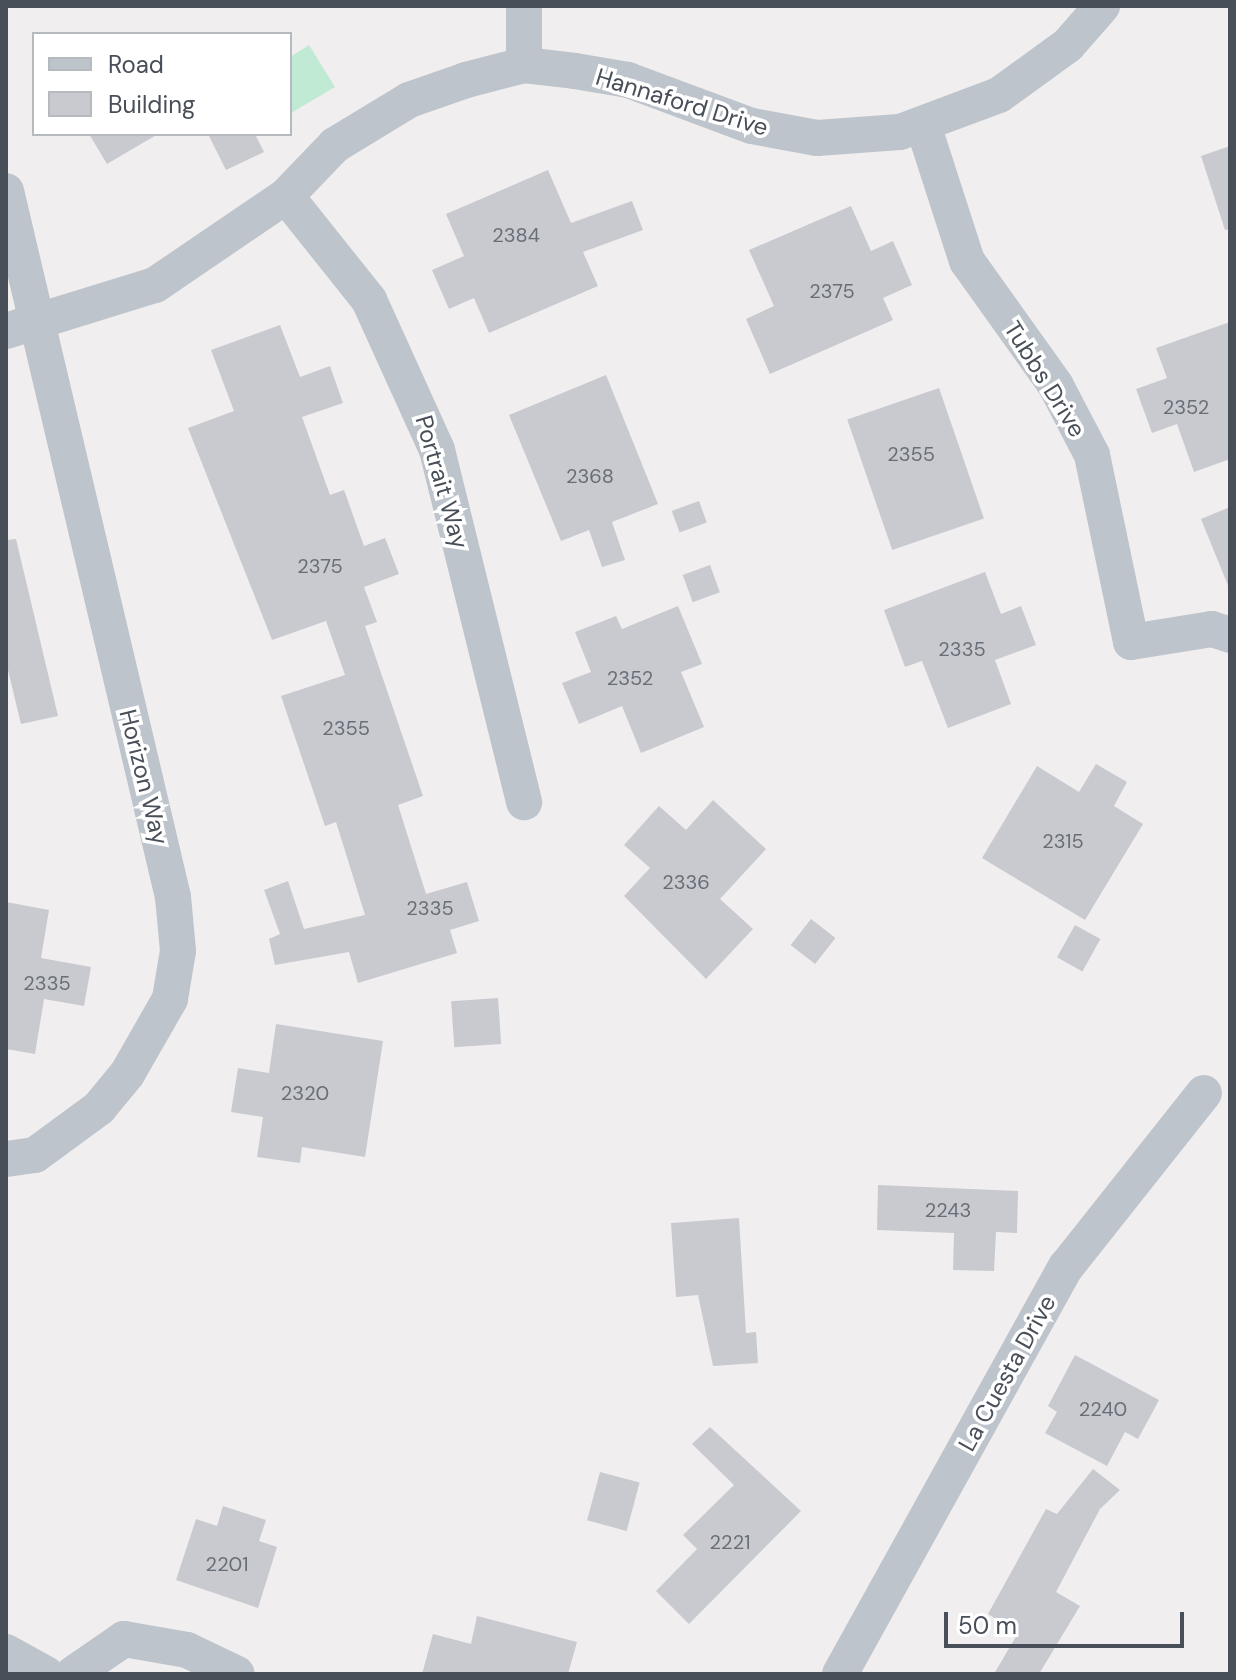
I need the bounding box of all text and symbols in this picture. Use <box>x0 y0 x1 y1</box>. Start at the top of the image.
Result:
legend <box>32 32 292 136</box>
text: Road <box>108 49 164 80</box>
street label: Hannaford Drive <box>592 62 772 142</box>
text: Building <box>108 89 195 120</box>
house number: 2384 <box>492 223 540 247</box>
house number: 2375 <box>809 279 855 303</box>
street label: Tubbs Drive <box>998 316 1092 442</box>
house number: 2352 <box>1163 395 1209 419</box>
street label: Portrait Way <box>409 412 475 552</box>
house number: 2355 <box>887 442 935 466</box>
house number: 2368 <box>566 464 614 488</box>
house number: 2375 <box>297 554 343 578</box>
house number: 2335 <box>938 637 986 661</box>
house number: 2352 <box>607 666 653 690</box>
street label: Horizon Way <box>113 706 175 848</box>
house number: 2355 <box>322 716 370 740</box>
house number: 2315 <box>1042 829 1084 853</box>
house number: 2336 <box>662 870 710 894</box>
house number: 2335 <box>406 896 454 920</box>
house number: 2335 <box>23 971 71 995</box>
house number: 2320 <box>281 1081 329 1105</box>
house number: 2243 <box>925 1198 971 1222</box>
street label: La Cuesta Drive <box>952 1290 1062 1456</box>
house number: 2240 <box>1079 1397 1127 1421</box>
house number: 2221 <box>710 1530 750 1554</box>
house number: 2201 <box>206 1552 248 1576</box>
scale bar <box>948 1596 1188 1646</box>
text: 50 m <box>958 1610 1017 1641</box>

